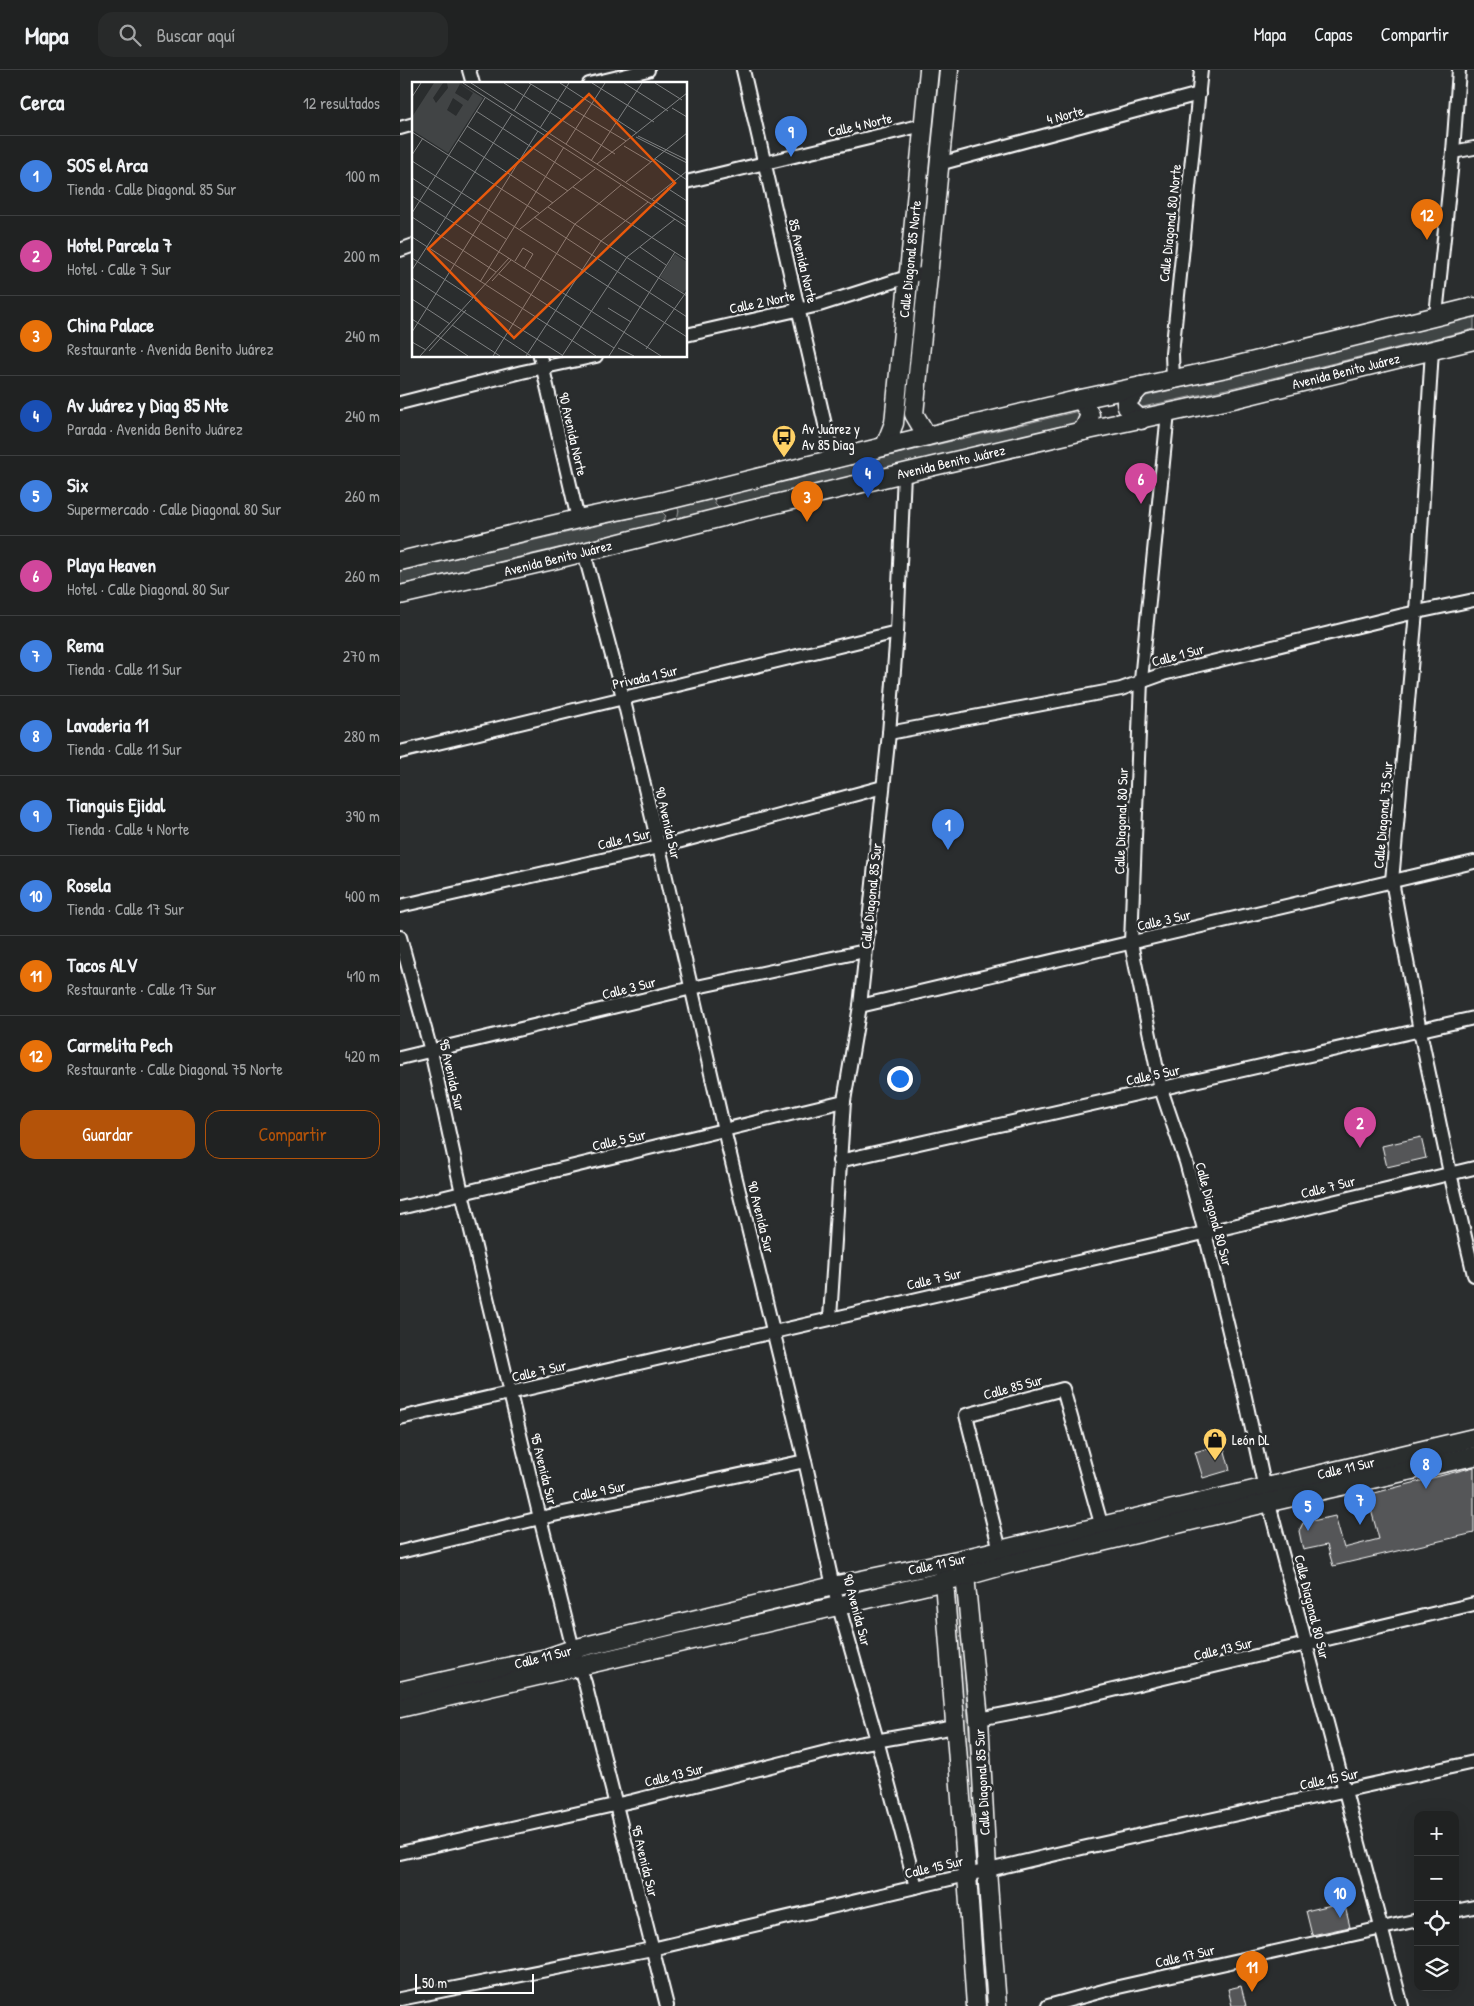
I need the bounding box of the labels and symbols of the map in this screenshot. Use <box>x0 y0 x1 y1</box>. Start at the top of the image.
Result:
inset map <box>412 82 688 358</box>
street label: 4 Norte <box>1044 100 1086 129</box>
street label: Calle 4 Norte <box>826 108 894 141</box>
pin: 9 <box>775 116 807 157</box>
street label: Calle Diagonal 80 Norte <box>1154 163 1186 283</box>
street label: Calle Diagonal 85 Norte <box>894 199 926 319</box>
pin: 12 <box>1411 199 1443 240</box>
street label: 85 Avenida Norte <box>785 217 822 305</box>
street label: Calle 2 Norte <box>727 285 797 318</box>
street label: Avenida Benito Juárez <box>1290 348 1402 393</box>
street label: 90 Avenida Norte <box>555 390 592 478</box>
place label: Av Juárez y Av 85 Diag <box>802 419 860 455</box>
bus stop icon: Av Juárez y Av 85 Diag <box>771 424 797 458</box>
street label: Avenida Benito Juárez <box>895 440 1007 483</box>
pin: 4 <box>852 457 884 498</box>
pin: 6 <box>1125 463 1157 504</box>
pin: 3 <box>791 481 823 522</box>
street label: Avenida Benito Juárez <box>502 535 614 580</box>
street label: Calle 1 Sur <box>1149 638 1207 671</box>
street label: Privada 1 Sur <box>610 660 680 693</box>
street label: Calle Diagonal 75 Sur <box>1368 760 1398 869</box>
street label: Calle Diagonal 80 Sur <box>1109 767 1133 875</box>
street label: 90 Avenida Sur <box>651 785 686 862</box>
pin: 1 <box>932 809 964 850</box>
street label: Calle 1 Sur <box>596 823 653 854</box>
street label: Calle Diagonal 85 Sur <box>855 841 887 950</box>
street label: Calle 3 Sur <box>1135 904 1193 935</box>
street label: Calle 3 Sur <box>600 972 658 1003</box>
street label: 95 Avenida Sur <box>435 1037 470 1113</box>
street label: Calle 5 Sur <box>1124 1059 1182 1089</box>
your location <box>887 1066 913 1092</box>
pin: 2 <box>1344 1107 1376 1148</box>
street label: Calle 5 Sur <box>590 1124 648 1155</box>
street label: Calle Diagonal 80 Sur <box>1191 1160 1238 1269</box>
street label: Calle 7 Sur <box>1299 1170 1358 1202</box>
street label: 90 Avenida Sur <box>743 1179 780 1256</box>
street label: Calle 7 Sur <box>905 1263 964 1294</box>
street label: Calle 7 Sur <box>510 1355 569 1386</box>
street label: Calle 85 Sur <box>981 1369 1045 1404</box>
shop icon: León DL <box>1202 1427 1228 1461</box>
place label: León DL <box>1232 1430 1270 1449</box>
street label: 95 Avenida Sur <box>526 1431 563 1507</box>
pin: 8 <box>1410 1448 1442 1489</box>
street label: Calle 11 Sur <box>1315 1452 1377 1483</box>
street label: Calle 9 Sur <box>571 1476 628 1505</box>
pin: 7 <box>1344 1484 1376 1525</box>
pin: 5 <box>1292 1490 1324 1531</box>
street label: Calle 11 Sur <box>906 1548 968 1579</box>
street label: Calle Diagonal 80 Sur <box>1289 1553 1335 1662</box>
street label: 90 Avenida Sur <box>839 1572 876 1649</box>
street label: Calle 13 Sur <box>1192 1632 1255 1665</box>
street label: Calle 11 Sur <box>512 1640 574 1673</box>
street label: Calle Diagonal 85 Sur <box>969 1728 995 1836</box>
street label: Calle 13 Sur <box>642 1758 706 1791</box>
street label: Calle 15 Sur <box>1298 1763 1361 1794</box>
street label: 95 Avenida Sur <box>627 1823 664 1899</box>
street label: Calle 15 Sur <box>903 1850 966 1882</box>
pin: 10 <box>1324 1877 1356 1918</box>
street label: Calle 17 Sur <box>1153 1939 1217 1972</box>
pin: 11 <box>1236 1951 1268 1992</box>
scale bar <box>415 1971 534 1994</box>

